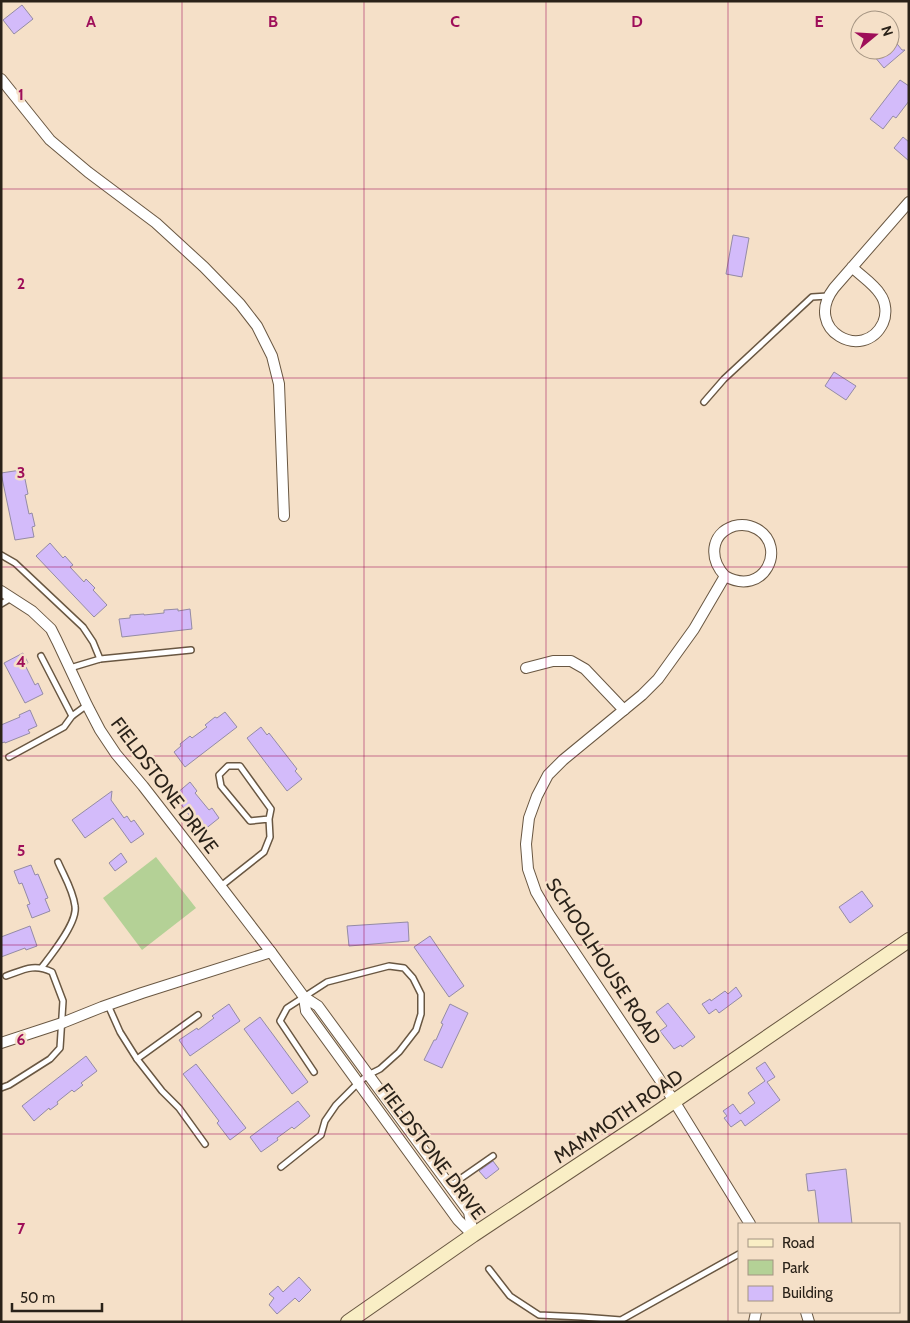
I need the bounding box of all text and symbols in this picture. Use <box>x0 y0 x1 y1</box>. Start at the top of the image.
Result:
north arrow <box>850 10 900 60</box>
text: A <box>86 12 96 31</box>
text: B <box>268 12 278 31</box>
text: C <box>450 12 460 31</box>
text: D <box>631 12 643 31</box>
text: E <box>814 12 824 31</box>
text: N <box>877 23 897 38</box>
text: 1 <box>18 85 24 104</box>
text: 2 <box>17 274 25 293</box>
text: 3 <box>17 463 25 482</box>
text: 4 <box>16 652 26 671</box>
street label: FIELDSTONE DRIVE <box>106 713 223 858</box>
text: 5 <box>17 841 25 860</box>
street label: SCHOOLHOUSE ROAD <box>541 874 666 1049</box>
text: 6 <box>17 1030 26 1049</box>
street label: MAMMOTH ROAD <box>549 1064 688 1168</box>
street label: FIELDSTONE DRIVE <box>373 1079 490 1224</box>
text: 7 <box>17 1219 26 1238</box>
legend <box>738 1223 900 1313</box>
text: Road <box>782 1234 815 1252</box>
text: Park <box>782 1259 809 1277</box>
scale bar <box>12 1280 102 1312</box>
text: Building <box>782 1284 833 1302</box>
text: 50 m <box>20 1289 55 1307</box>

